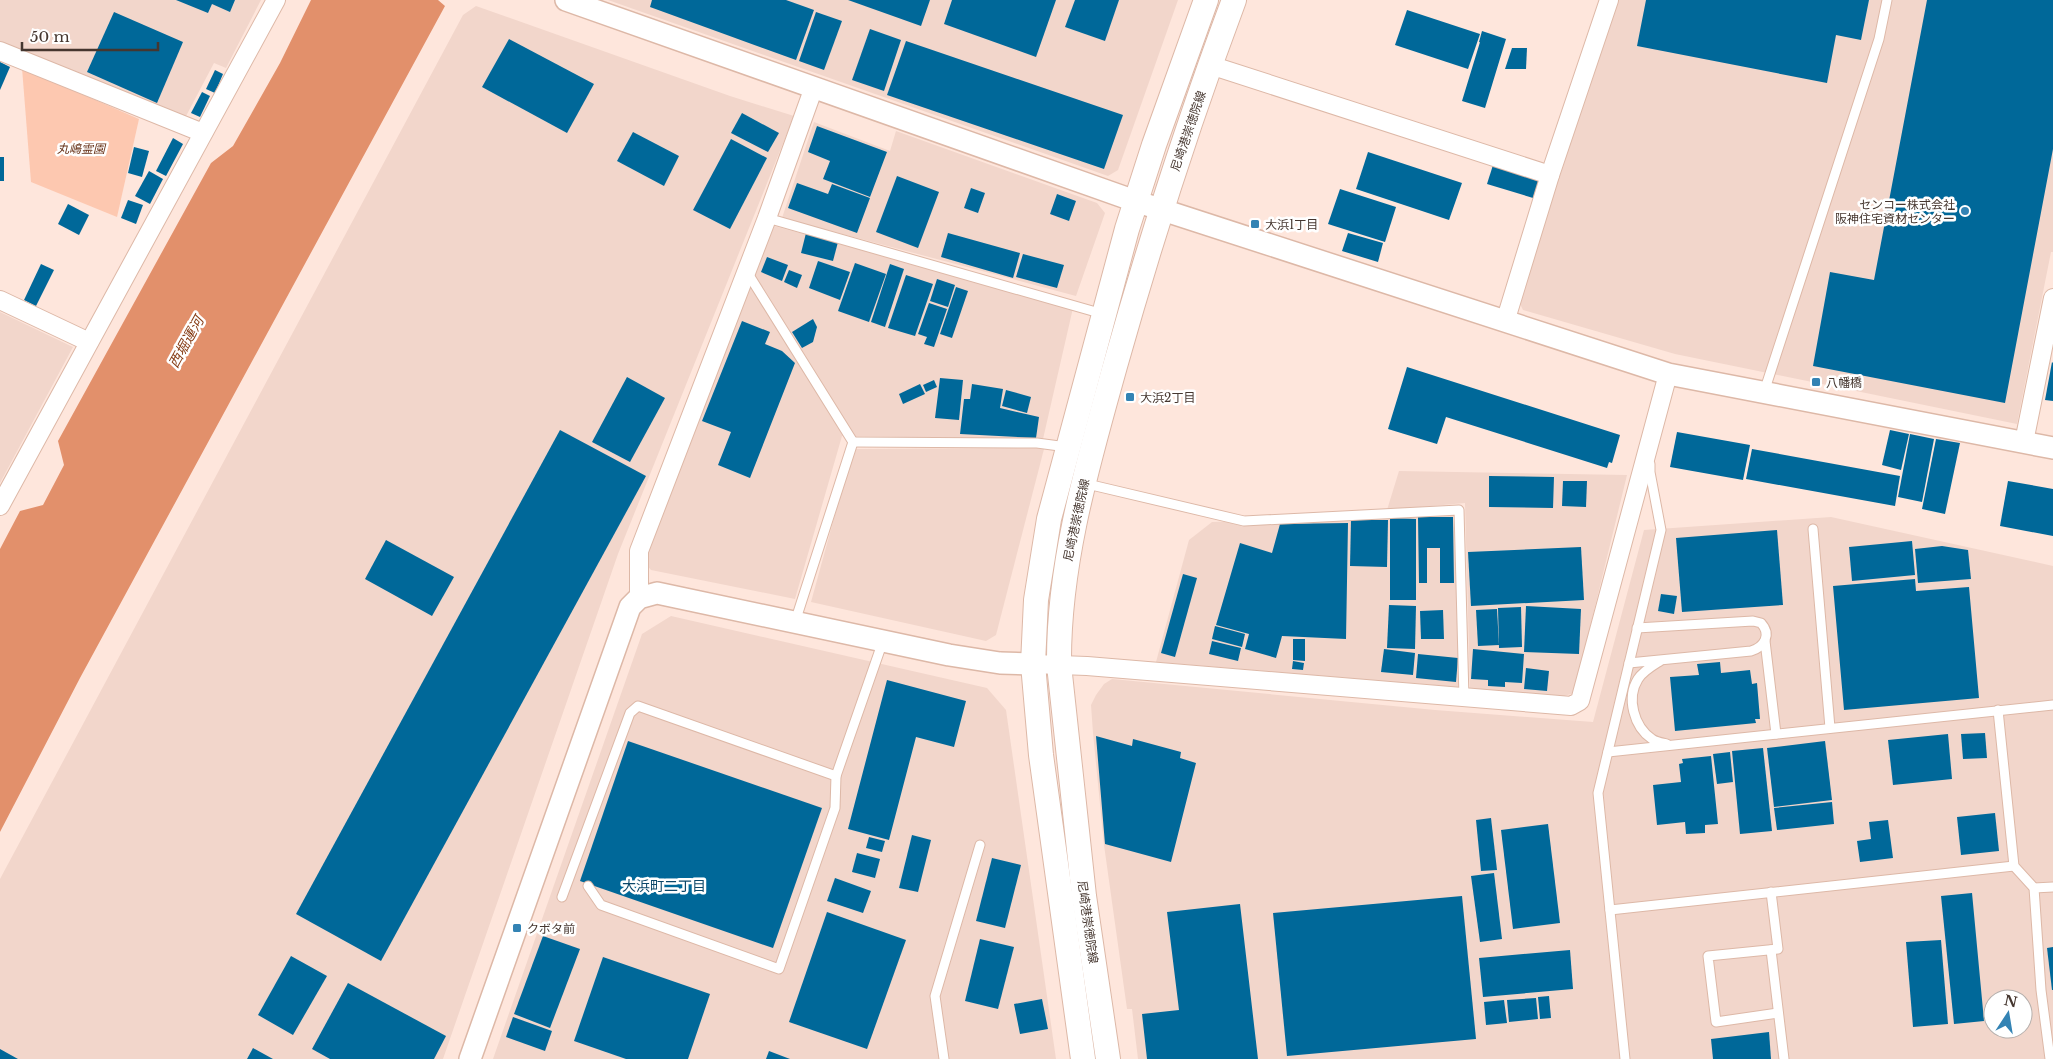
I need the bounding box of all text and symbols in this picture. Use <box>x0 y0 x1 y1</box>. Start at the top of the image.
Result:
scale bar <box>22 20 159 52</box>
text: 50 m <box>30 27 70 46</box>
street label: 尼崎港崇徳院線 <box>1167 89 1209 173</box>
park label: 丸嶋霊園 <box>57 141 107 156</box>
place label: センコー株式会社 阪神住宅資材センター <box>1835 197 1955 226</box>
marker: センコー株式会社 阪神住宅資材センター <box>1959 205 1971 217</box>
place label: 大浜1丁目 <box>1265 217 1318 232</box>
marker: 大浜1丁目 <box>1249 218 1261 230</box>
water label: 西堀運河 <box>165 311 209 371</box>
place label: 八幡橋 <box>1826 375 1862 390</box>
marker: 八幡橋 <box>1810 376 1822 388</box>
place label: 大浜2丁目 <box>1140 390 1195 405</box>
marker: 大浜2丁目 <box>1124 391 1136 403</box>
street label: 尼崎港崇徳院線 <box>1060 477 1092 563</box>
district label: 大浜町二丁目 <box>622 877 706 895</box>
street label: 尼崎港崇徳院線 <box>1075 879 1101 965</box>
place label: クボタ前 <box>527 921 575 936</box>
marker: クボタ前 <box>511 922 523 934</box>
north arrow <box>1983 989 2033 1039</box>
text: N <box>2002 991 2019 1011</box>

